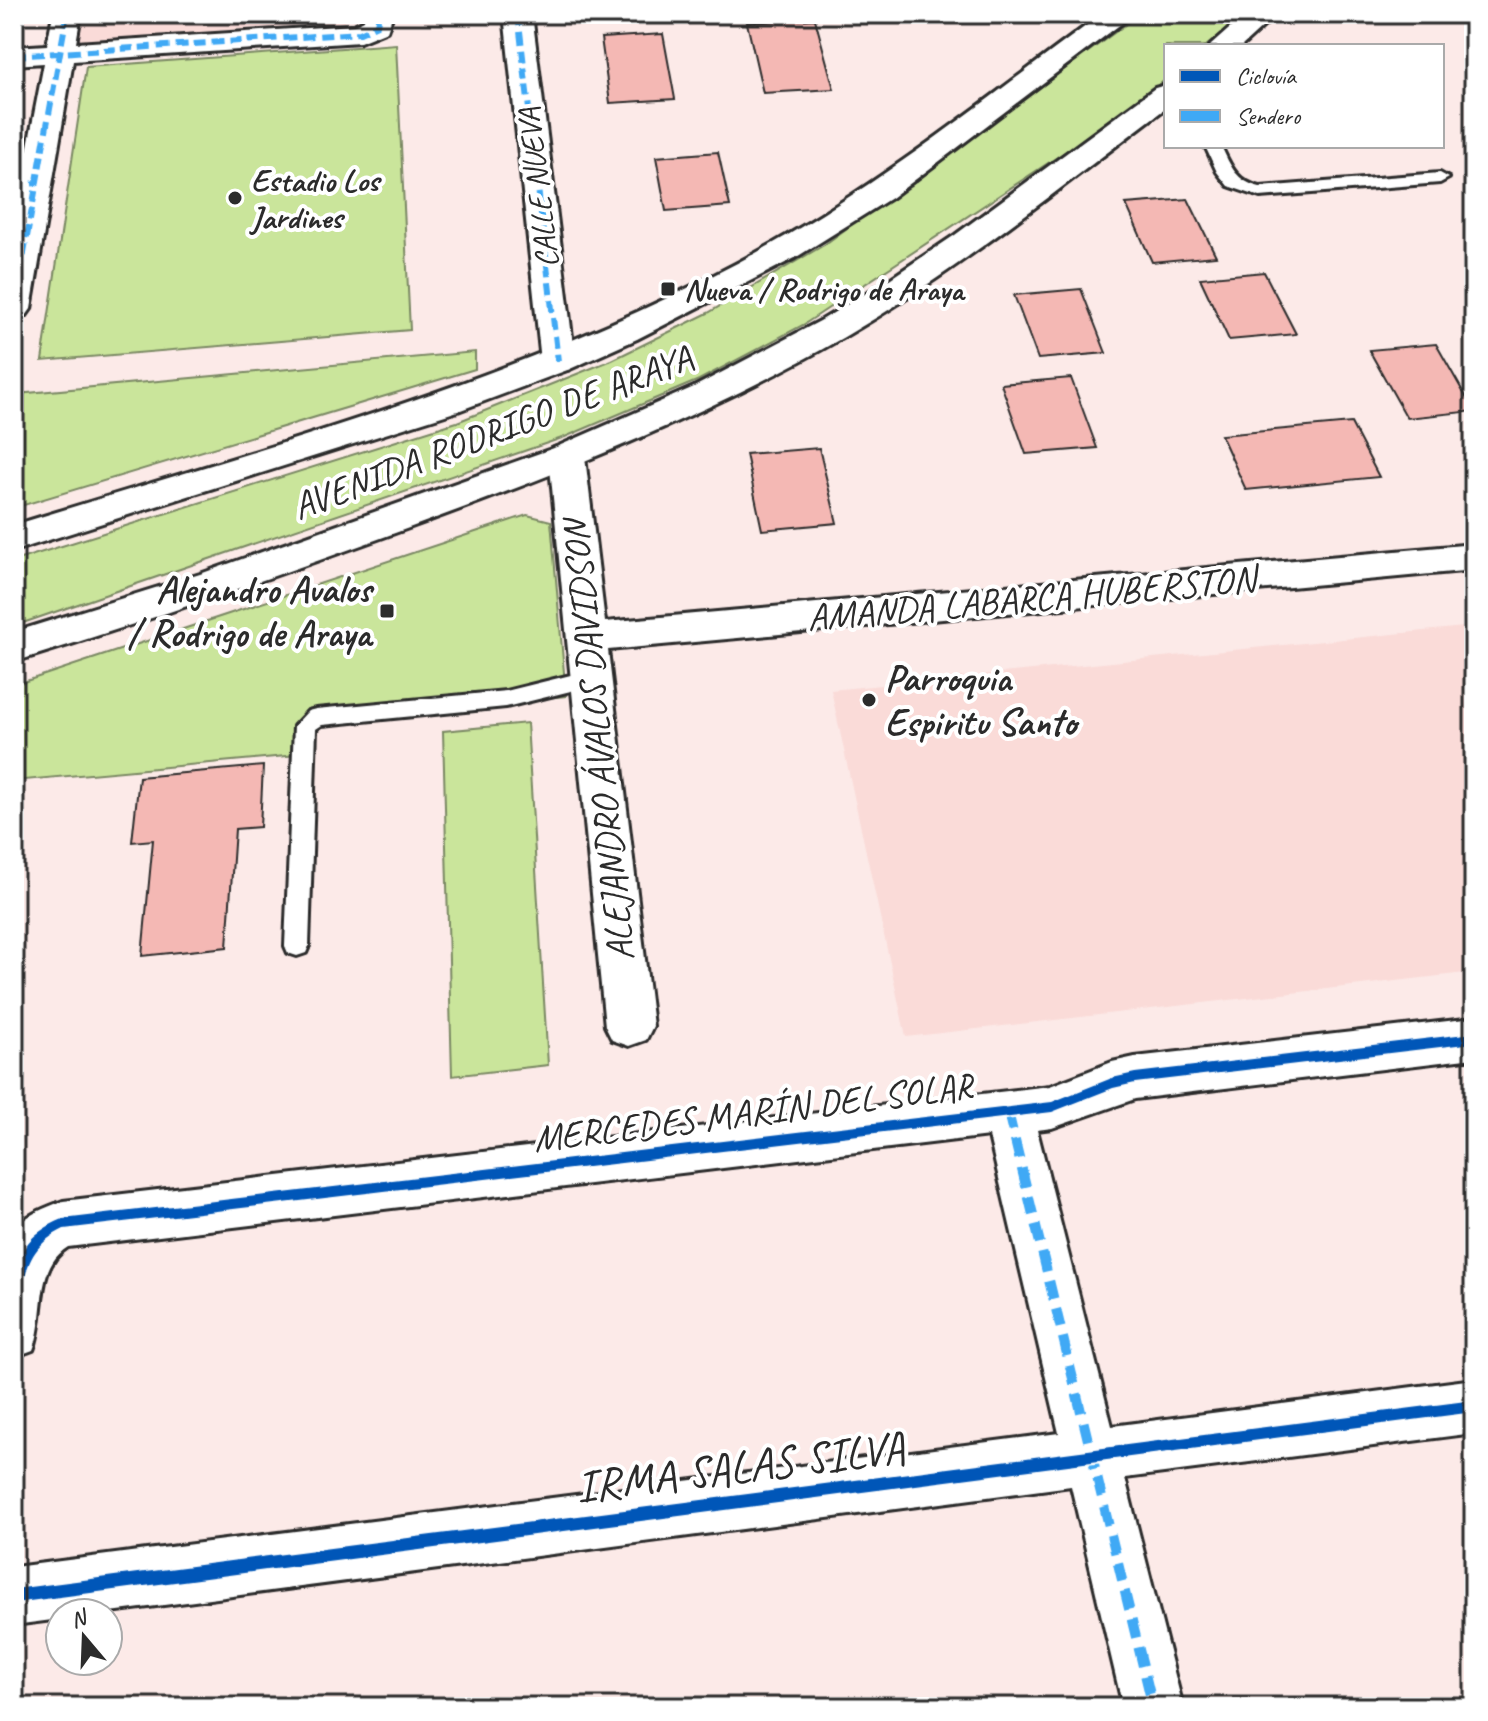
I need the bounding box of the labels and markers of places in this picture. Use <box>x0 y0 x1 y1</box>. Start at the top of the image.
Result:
place label: Estadio Los Jardines <box>249 160 382 238</box>
marker: Estadio Los Jardines <box>226 189 244 207</box>
place label: Nueva / Rodrigo de Araya <box>684 269 966 310</box>
marker: Nueva / Rodrigo de Araya <box>659 280 677 298</box>
place label: Alejandro Avalos / Rodrigo de Araya <box>127 566 375 657</box>
marker: Alejandro Avalos / Rodrigo de Araya <box>378 602 396 620</box>
place label: Parroquia Espiritu Santo <box>885 655 1080 746</box>
marker: Parroquia Espiritu Santo <box>860 691 878 709</box>

